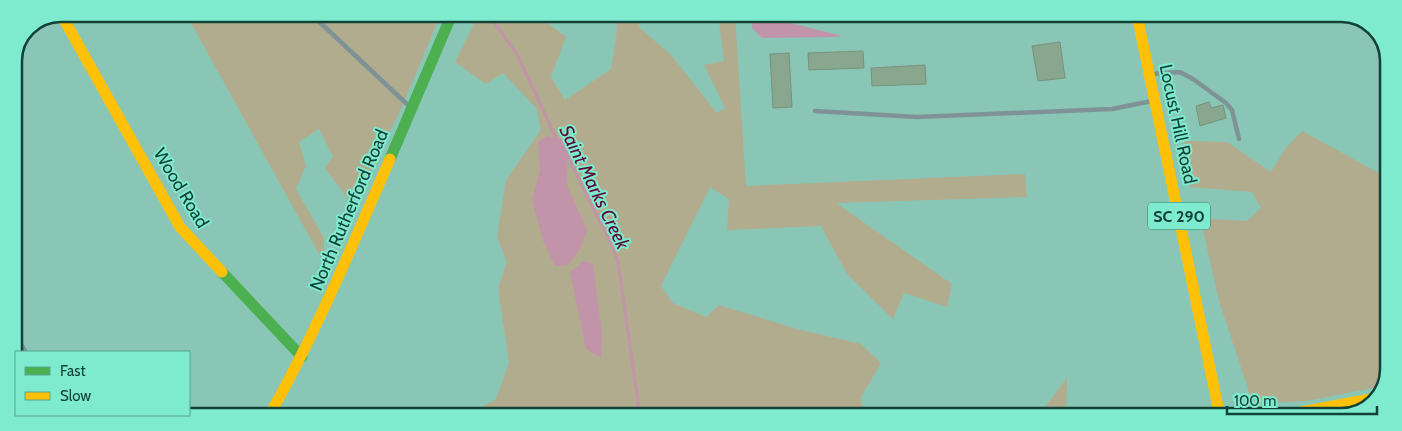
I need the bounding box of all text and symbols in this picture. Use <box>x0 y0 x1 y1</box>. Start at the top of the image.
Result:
street label: Locust Hill Road <box>1155 62 1201 186</box>
water label: Saint Marks Creek <box>555 121 635 254</box>
street label: North Rutherford Road <box>305 126 393 294</box>
street label: Wood Road <box>149 144 213 232</box>
road number: SC 290 <box>1148 202 1210 230</box>
legend <box>15 351 190 416</box>
text: Fast <box>60 362 85 380</box>
scale bar <box>1227 384 1377 416</box>
text: Slow <box>60 387 91 405</box>
text: 100 m <box>1234 392 1276 410</box>

